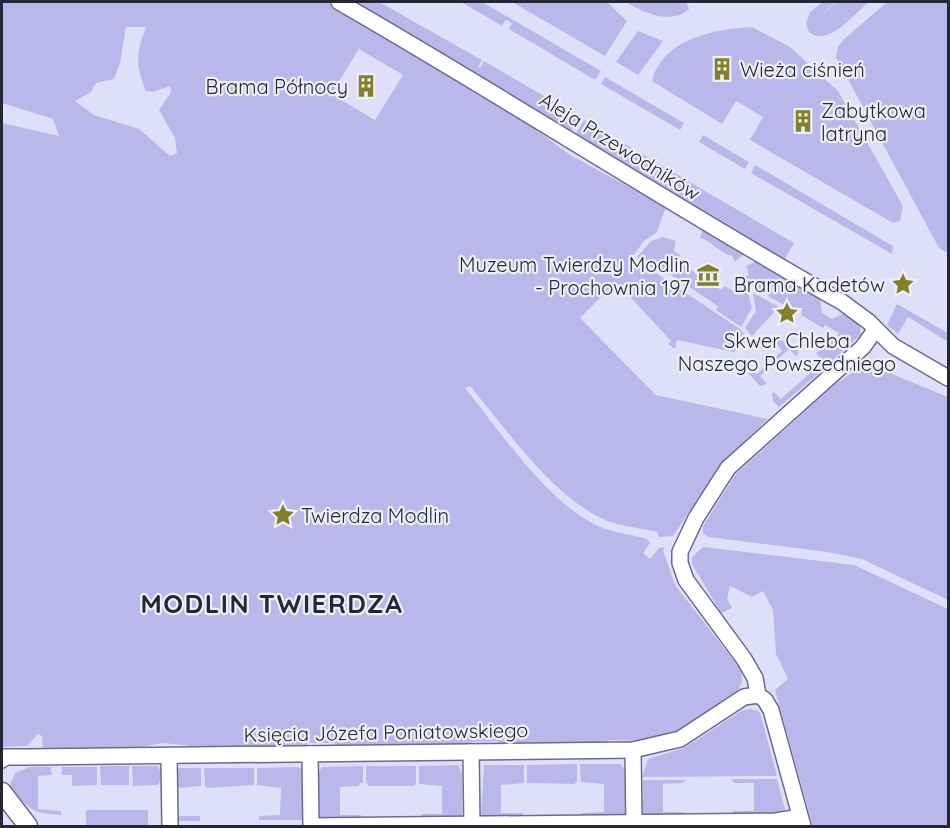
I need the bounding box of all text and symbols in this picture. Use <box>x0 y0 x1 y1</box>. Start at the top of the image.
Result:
building icon: Wieża ciśnień <box>709 56 735 82</box>
place label: Wieża ciśnień <box>740 57 865 82</box>
building icon: Brama Północy <box>353 73 379 99</box>
place label: Brama Północy <box>206 74 348 99</box>
street label: Aleja Przewodników <box>535 86 705 206</box>
place label: Zabytkowa latryna <box>821 98 926 146</box>
building icon: Zabytkowa latryna <box>790 108 816 134</box>
place label: Muzeum Twierdzy Modlin - Prochownia 197 <box>459 252 690 300</box>
museum icon: Muzeum Twierdzy Modlin - Prochownia 197 <box>695 262 721 288</box>
place icon: Brama Kadetów <box>890 271 916 297</box>
place label: Brama Kadetów <box>734 272 885 297</box>
place icon: Skwer Chleba Naszego Powszedniego <box>774 300 800 326</box>
place label: Skwer Chleba Naszego Powszedniego <box>678 328 896 376</box>
place icon: Twierdza Modlin <box>270 502 296 528</box>
place label: Twierdza Modlin <box>301 503 449 528</box>
district label: MODLIN TWIERDZA <box>141 587 403 620</box>
street label: Księcia Józefa Poniatowskiego <box>244 717 528 747</box>

